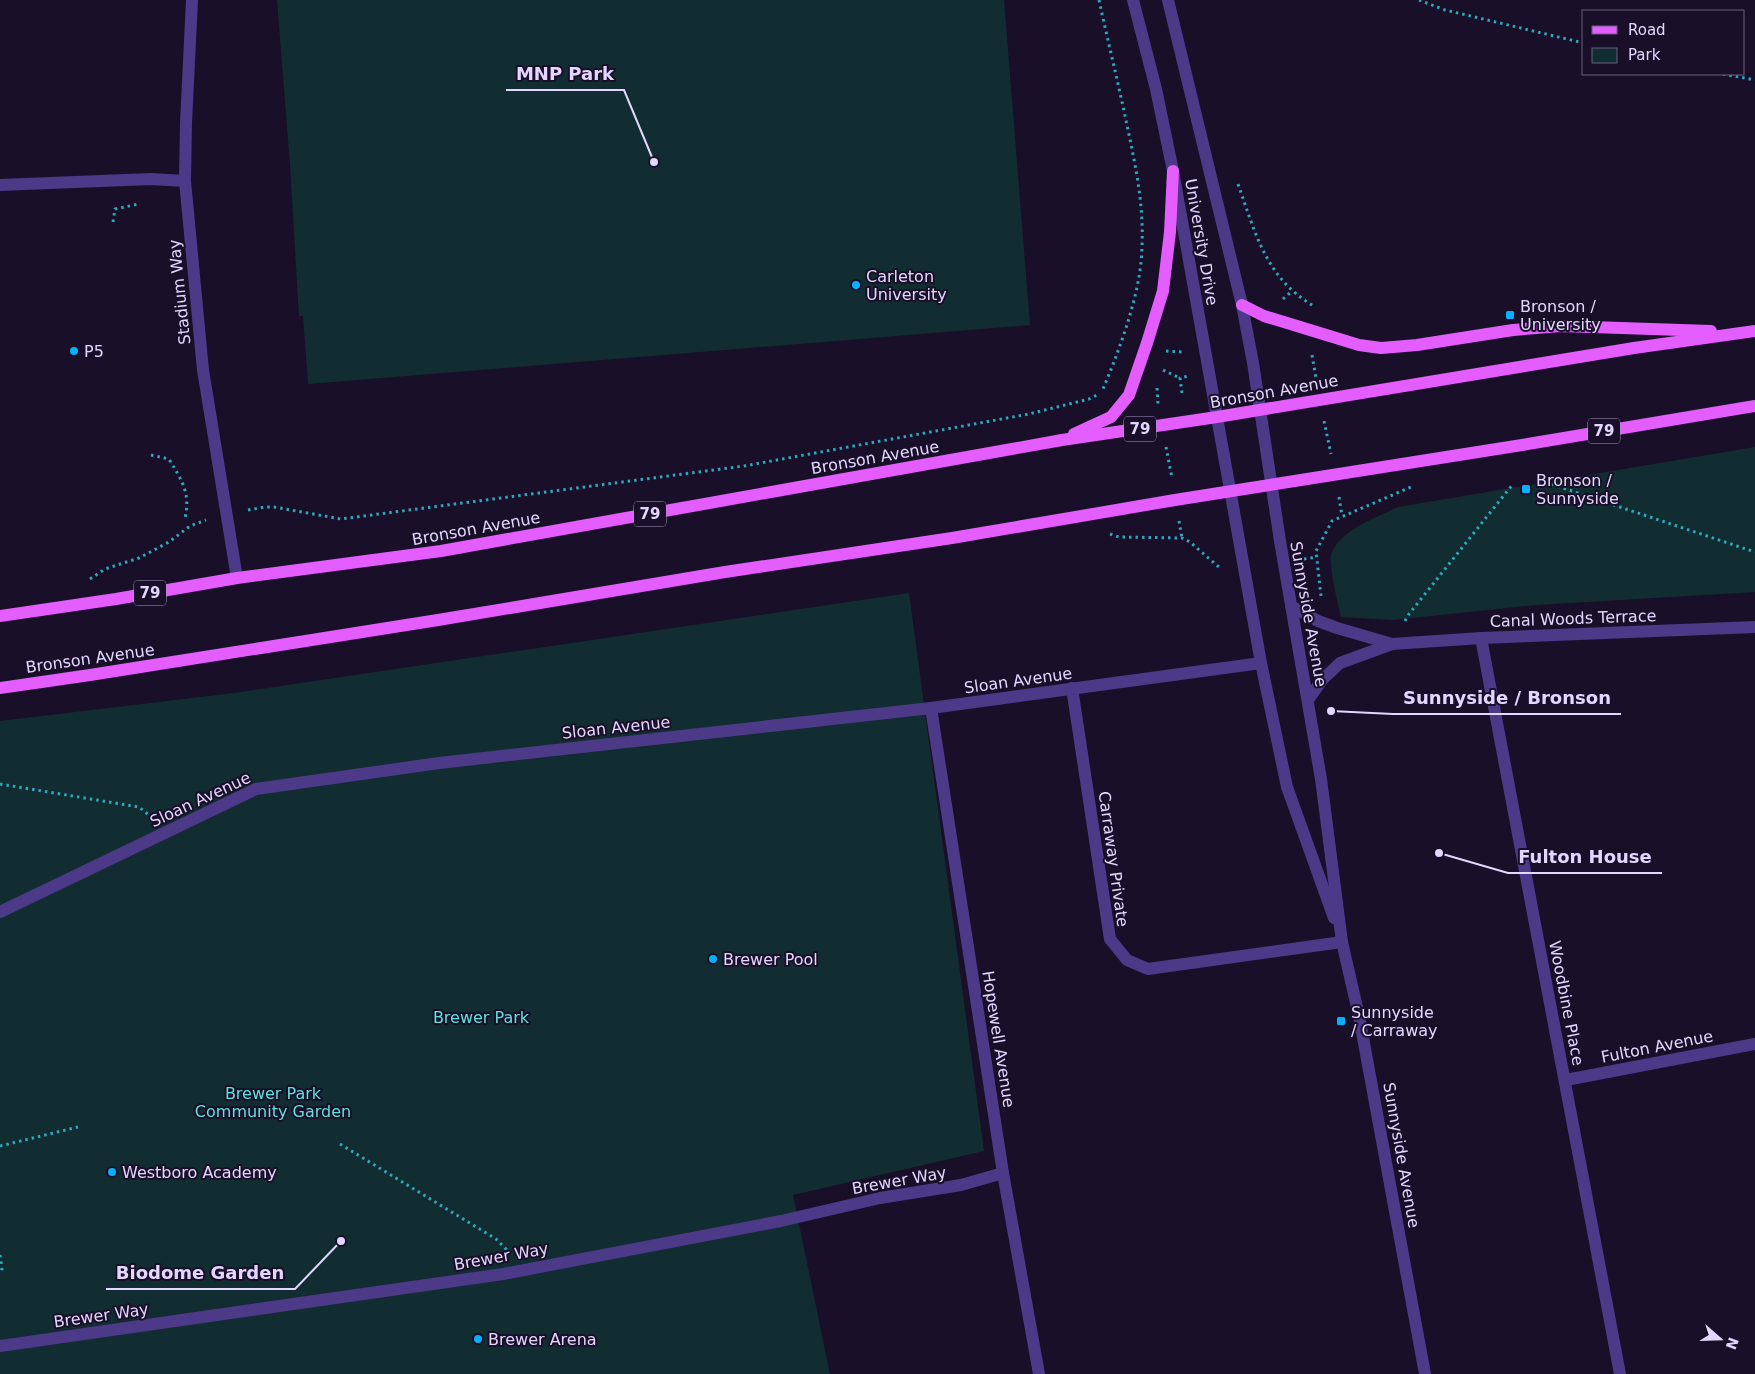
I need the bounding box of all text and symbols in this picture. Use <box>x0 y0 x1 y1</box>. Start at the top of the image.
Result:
legend <box>1582 10 1745 75</box>
text: Road <box>1628 21 1666 39</box>
text: Park <box>1628 46 1661 64</box>
callout: MNP Park <box>506 57 624 90</box>
text: MNP Park <box>516 63 615 84</box>
street label: University Drive <box>1181 177 1222 307</box>
street label: Stadium Way <box>165 238 194 346</box>
place label: Carleton University <box>866 267 947 304</box>
marker: Carleton University <box>850 279 862 291</box>
place label: Bronson / University <box>1520 297 1601 334</box>
marker: Bronson / University <box>1504 309 1516 321</box>
place label: P5 <box>84 342 104 361</box>
marker: P5 <box>68 345 80 357</box>
street label: Bronson Avenue <box>1208 371 1340 412</box>
road number: 79 <box>1124 416 1156 442</box>
road number: 79 <box>1588 418 1620 444</box>
street label: Bronson Avenue <box>809 437 941 478</box>
place label: Bronson / Sunnyside <box>1536 471 1619 508</box>
marker: Bronson / Sunnyside <box>1520 483 1532 495</box>
road number: 79 <box>634 502 666 526</box>
street label: Bronson Avenue <box>410 508 542 549</box>
street label: Sunnyside Avenue <box>1286 540 1331 688</box>
road number: 79 <box>134 580 166 606</box>
street label: Canal Woods Terrace <box>1489 606 1657 631</box>
street label: Bronson Avenue <box>24 640 156 677</box>
street label: Sloan Avenue <box>963 664 1073 697</box>
callout: Sunnyside / Bronson <box>1393 681 1621 714</box>
text: Sunnyside / Bronson <box>1403 687 1611 708</box>
street label: Sloan Avenue <box>561 712 671 743</box>
street label: Sloan Avenue <box>147 768 254 831</box>
street label: Carraway Private <box>1095 790 1132 928</box>
callout: Fulton House <box>1508 840 1662 873</box>
text: Fulton House <box>1518 846 1652 867</box>
street label: Woodbine Place <box>1545 939 1588 1067</box>
place label: Brewer Pool <box>723 950 818 969</box>
marker: Brewer Pool <box>707 953 719 965</box>
street label: Hopewell Avenue <box>978 969 1019 1109</box>
place label: Sunnyside / Carraway <box>1351 1003 1438 1040</box>
park label: Brewer Park <box>433 1008 530 1027</box>
marker: Sunnyside / Carraway <box>1335 1015 1347 1027</box>
street label: Fulton Avenue <box>1599 1026 1715 1067</box>
street label: Sunnyside Avenue <box>1379 1081 1424 1229</box>
park label: Brewer Park Community Garden <box>195 1084 351 1121</box>
place label: Westboro Academy <box>122 1163 277 1182</box>
street label: Brewer Way <box>850 1163 948 1198</box>
marker: Westboro Academy <box>106 1166 118 1178</box>
street label: Brewer Way <box>452 1239 550 1274</box>
callout: Biodome Garden <box>106 1256 295 1289</box>
text: Biodome Garden <box>116 1262 284 1283</box>
street label: Brewer Way <box>52 1299 150 1332</box>
north arrow <box>1695 1314 1745 1364</box>
place label: Brewer Arena <box>488 1330 597 1349</box>
marker: Brewer Arena <box>472 1333 484 1345</box>
text: N <box>1723 1335 1742 1352</box>

